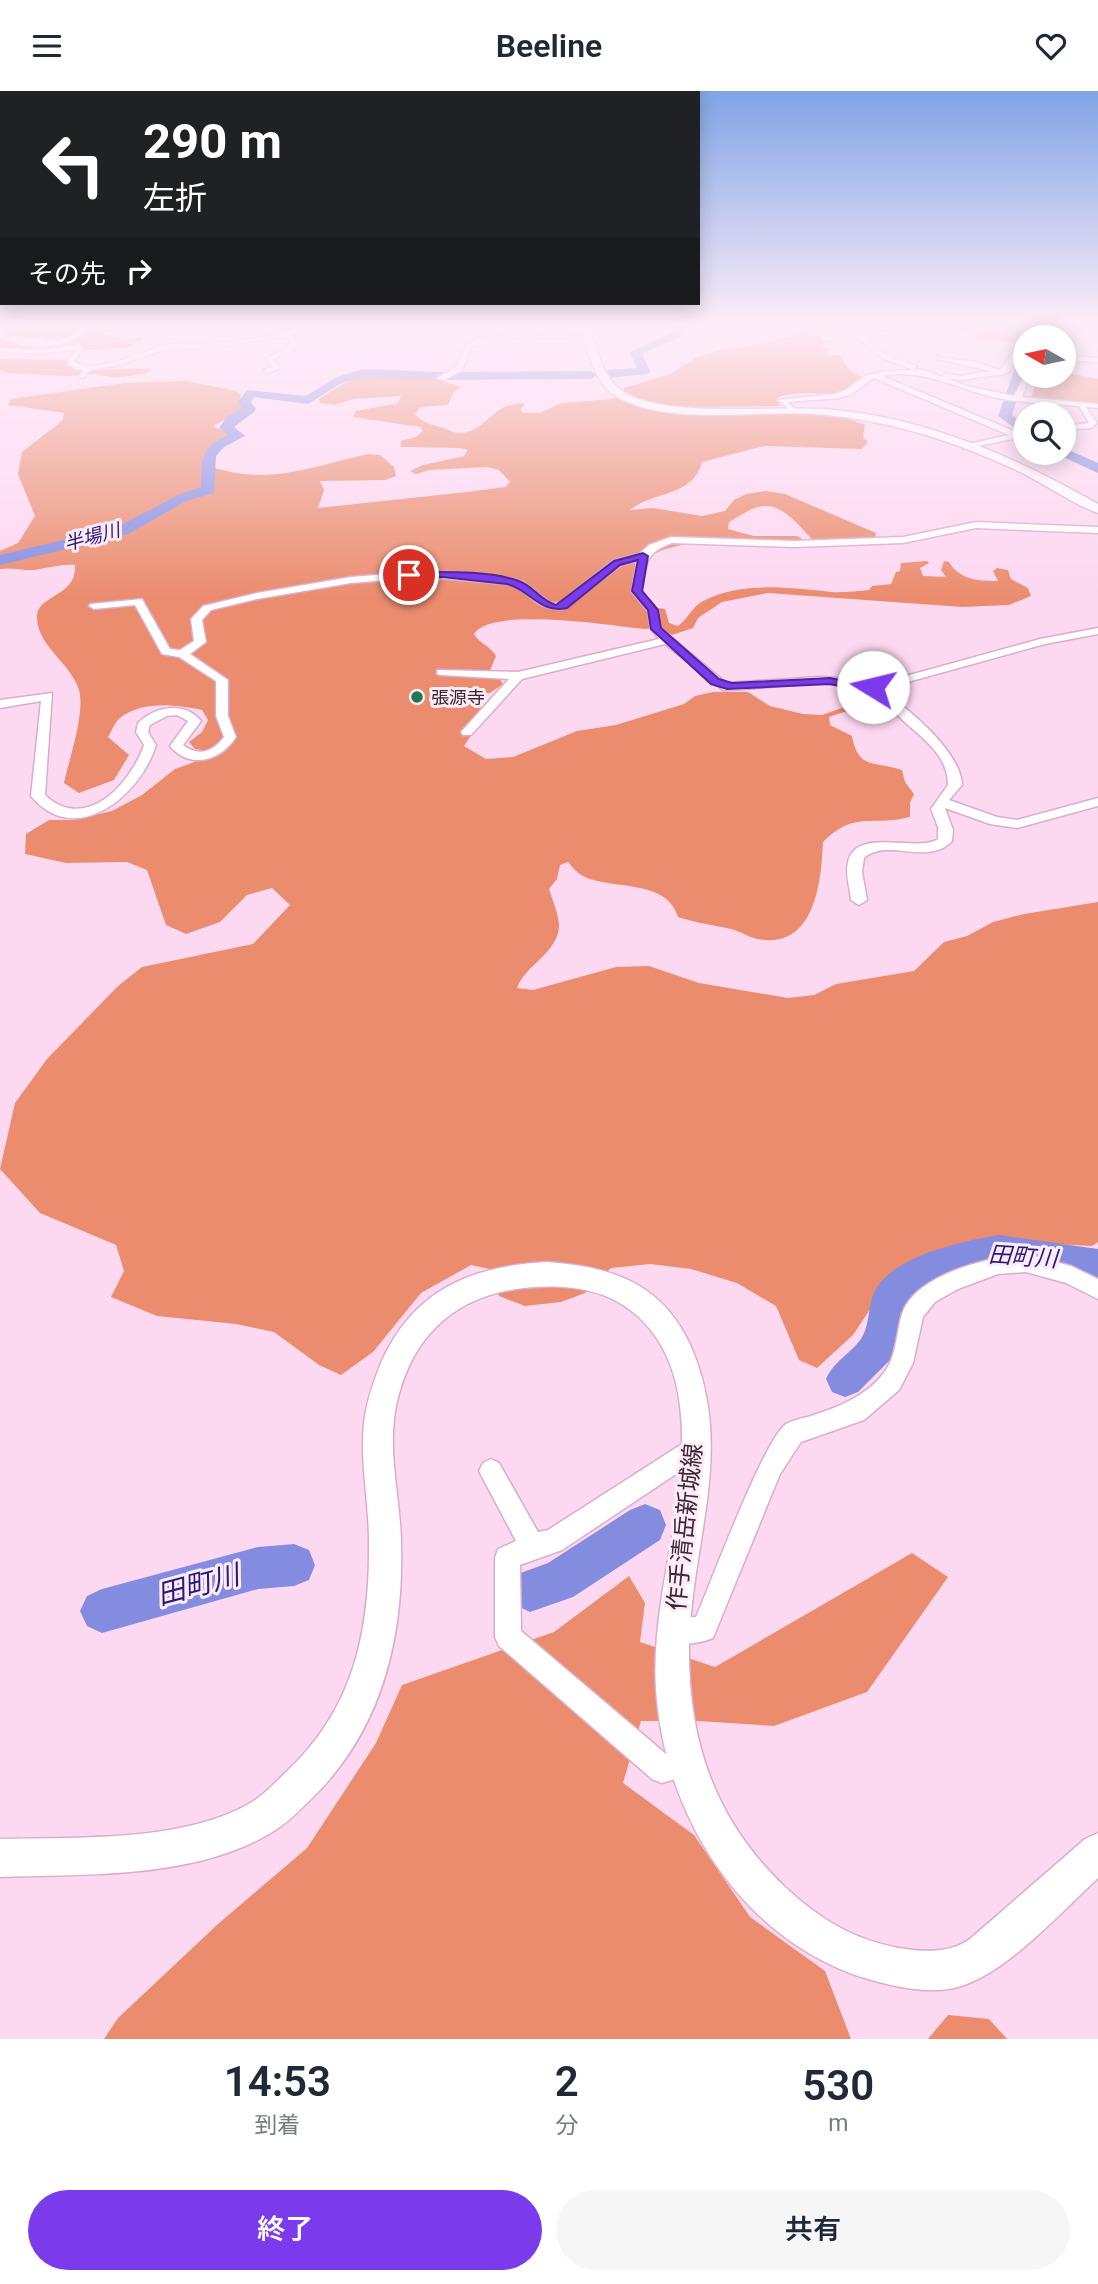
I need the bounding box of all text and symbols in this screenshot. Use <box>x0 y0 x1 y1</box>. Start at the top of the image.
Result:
icon: menu <box>28 27 66 65</box>
text: Beeline <box>496 27 602 65</box>
icon: heart <box>1032 27 1070 65</box>
text: 290 m <box>143 113 282 170</box>
icon: left <box>28 119 119 210</box>
text: 左折 <box>143 179 207 217</box>
icon: right <box>120 252 158 290</box>
text: その先 <box>28 259 106 289</box>
north arrow <box>1013 325 1076 389</box>
map controls <box>1013 325 1076 465</box>
button: search <box>1013 402 1076 465</box>
water label: 半場川 <box>61 518 124 555</box>
pin <box>379 545 439 605</box>
icon: arrive <box>390 556 428 594</box>
position arrow <box>836 650 910 724</box>
place label: 張源寺 <box>431 687 485 708</box>
marker: 張源寺 <box>409 689 425 705</box>
water label: 田町川 <box>988 1241 1061 1273</box>
street label: 作手清岳新城線 <box>662 1442 708 1612</box>
water label: 田町川 <box>153 1557 246 1612</box>
text: 14:53 <box>224 2057 331 2106</box>
text: 2 <box>555 2057 579 2106</box>
text: 530 <box>802 2061 874 2110</box>
text: m <box>828 2110 848 2137</box>
text: 到着 <box>254 2112 300 2139</box>
text: 分 <box>555 2112 578 2139</box>
button: 終了 <box>28 2190 542 2270</box>
button: 共有 <box>556 2190 1070 2270</box>

